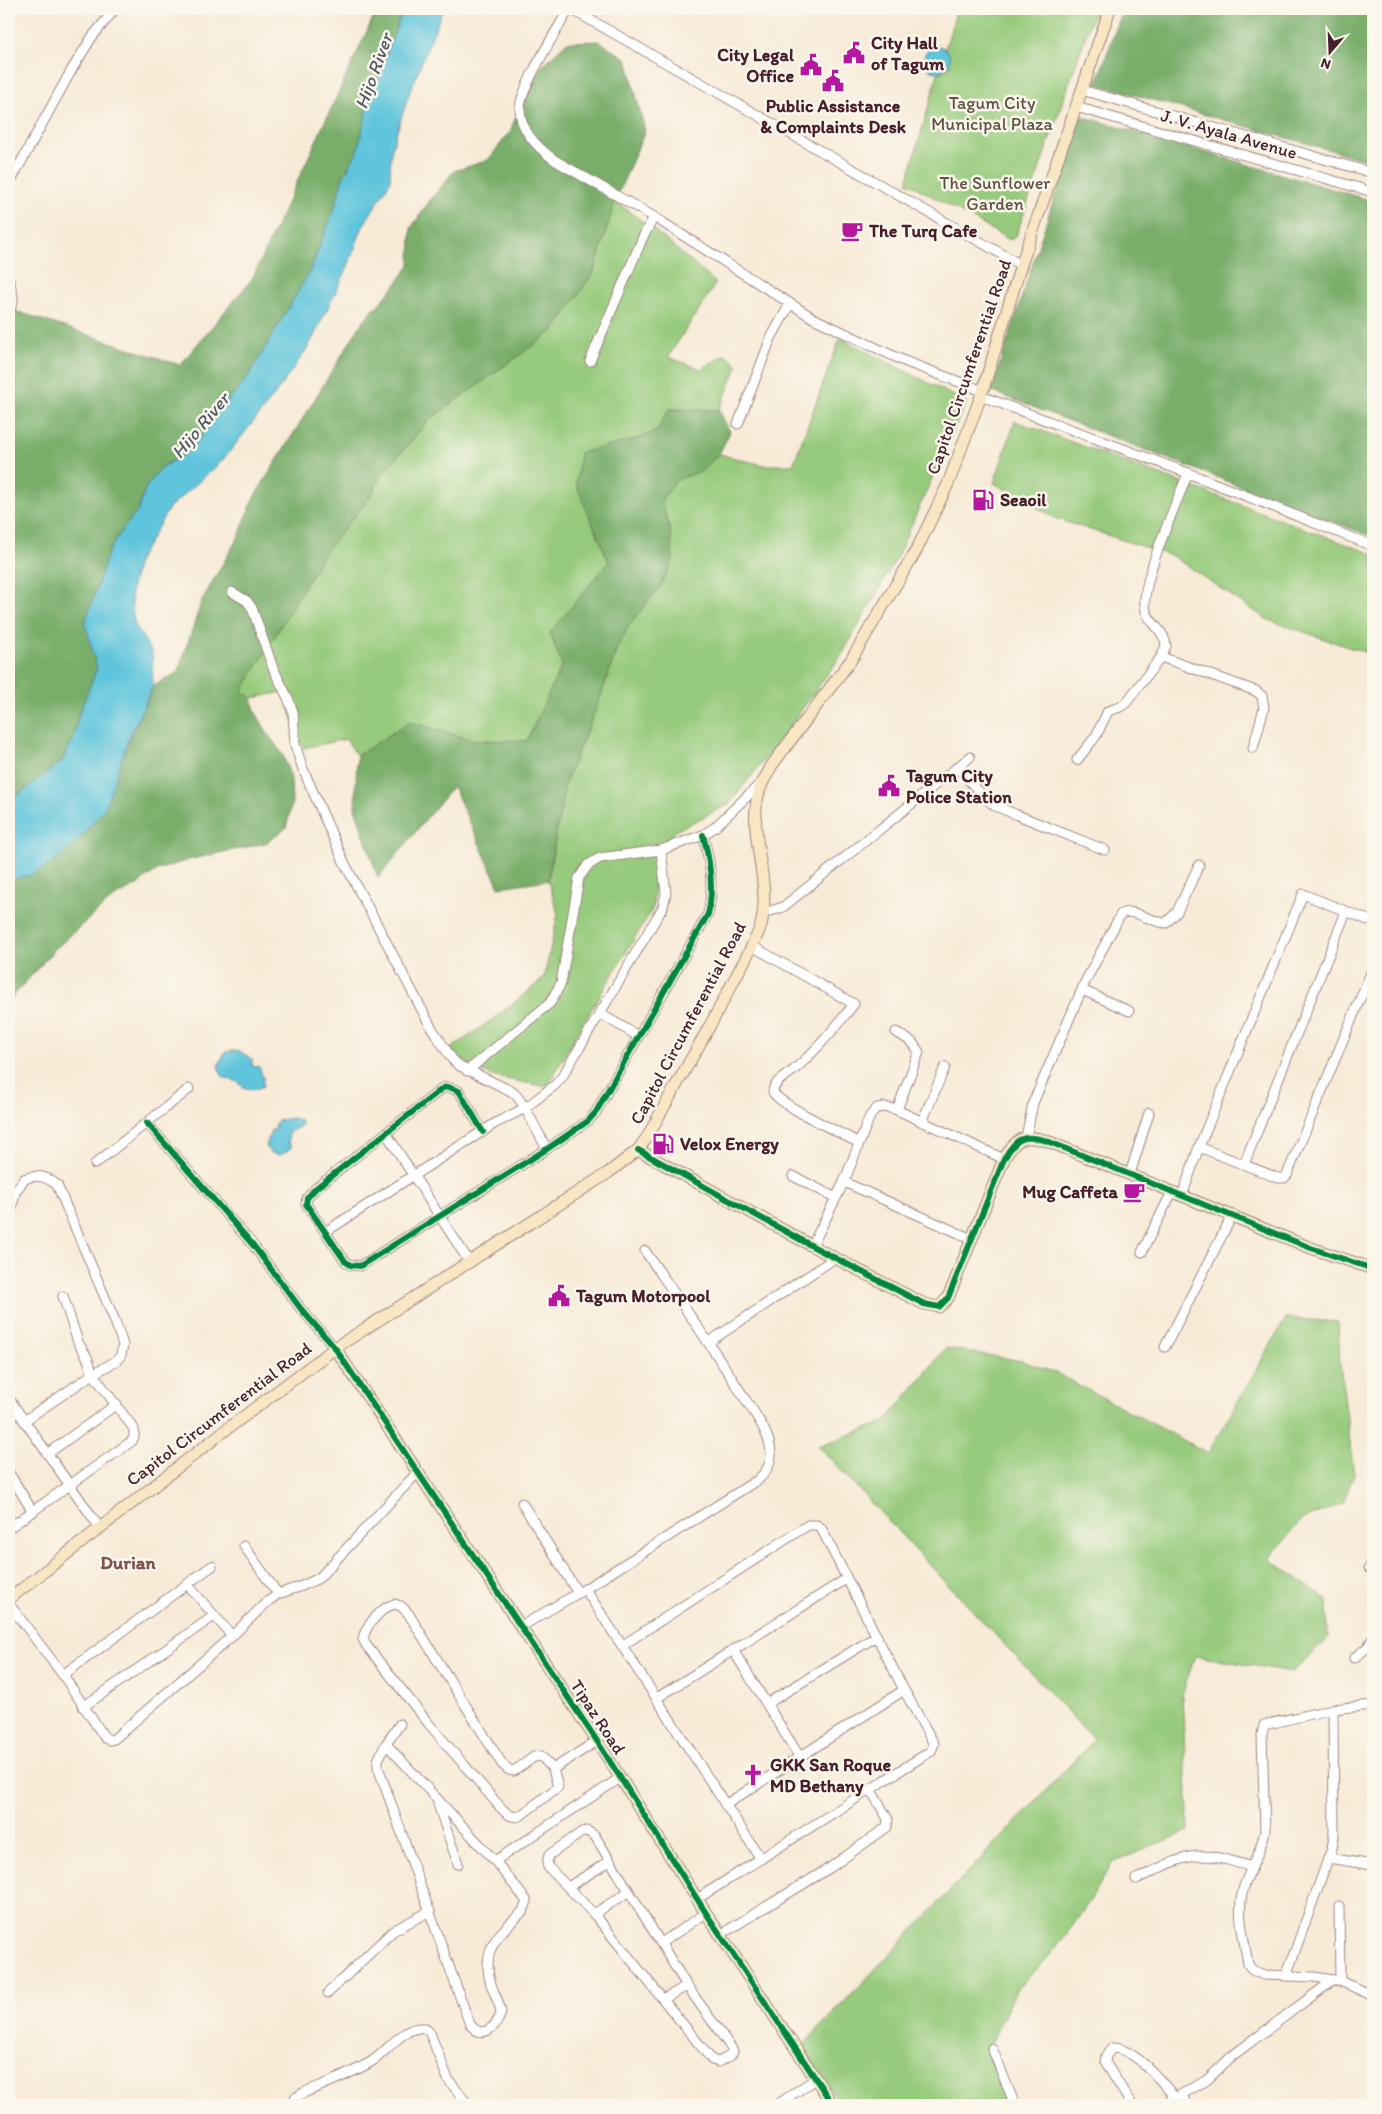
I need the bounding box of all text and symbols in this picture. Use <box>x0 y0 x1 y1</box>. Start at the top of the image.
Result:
water label: Hijo River <box>349 28 399 112</box>
north arrow <box>1304 28 1354 78</box>
place label: City Hall of Tagum <box>871 32 945 75</box>
public building icon: City Hall of Tagum <box>841 40 867 66</box>
place label: City Legal Office <box>717 44 795 87</box>
public building icon: City Legal Office <box>798 52 824 78</box>
text: N <box>1319 54 1333 73</box>
public building icon: Public Assistance & Complaints Desk <box>820 68 846 94</box>
park label: Tagum City Municipal Plaza <box>931 92 1053 135</box>
place label: Public Assistance & Complaints Desk <box>760 95 907 138</box>
street label: J. V. Ayala Avenue <box>1158 104 1300 164</box>
park label: The Sunflower Garden <box>939 172 1051 215</box>
cafe icon: The Turq Cafe <box>839 218 865 244</box>
place label: The Turq Cafe <box>868 220 978 242</box>
street label: Capitol Circumferential Road <box>922 256 1016 478</box>
water label: Hijo River <box>166 386 236 463</box>
fuel station icon: Seaoil <box>970 487 996 513</box>
place label: Seaoil <box>1000 489 1047 511</box>
place label: Tagum City Police Station <box>905 765 1012 808</box>
public building icon: Tagum City Police Station <box>876 773 902 799</box>
street label: Capitol Circumferential Road <box>625 918 751 1128</box>
fuel station icon: Velox Energy <box>650 1131 676 1157</box>
place label: Velox Energy <box>680 1133 779 1155</box>
cafe icon: Mug Caffeta <box>1121 1179 1147 1205</box>
place label: Mug Caffeta <box>1022 1181 1119 1203</box>
public building icon: Tagum Motorpool <box>546 1283 572 1309</box>
place label: Tagum Motorpool <box>575 1285 711 1307</box>
street label: Capitol Circumferential Road <box>122 1337 316 1491</box>
district label: Durian <box>100 1551 157 1574</box>
street label: Tipaz Road <box>566 1675 630 1759</box>
place label: GKK San Roque MD Bethany <box>770 1754 891 1797</box>
church icon: GKK San Roque MD Bethany <box>740 1762 766 1788</box>

